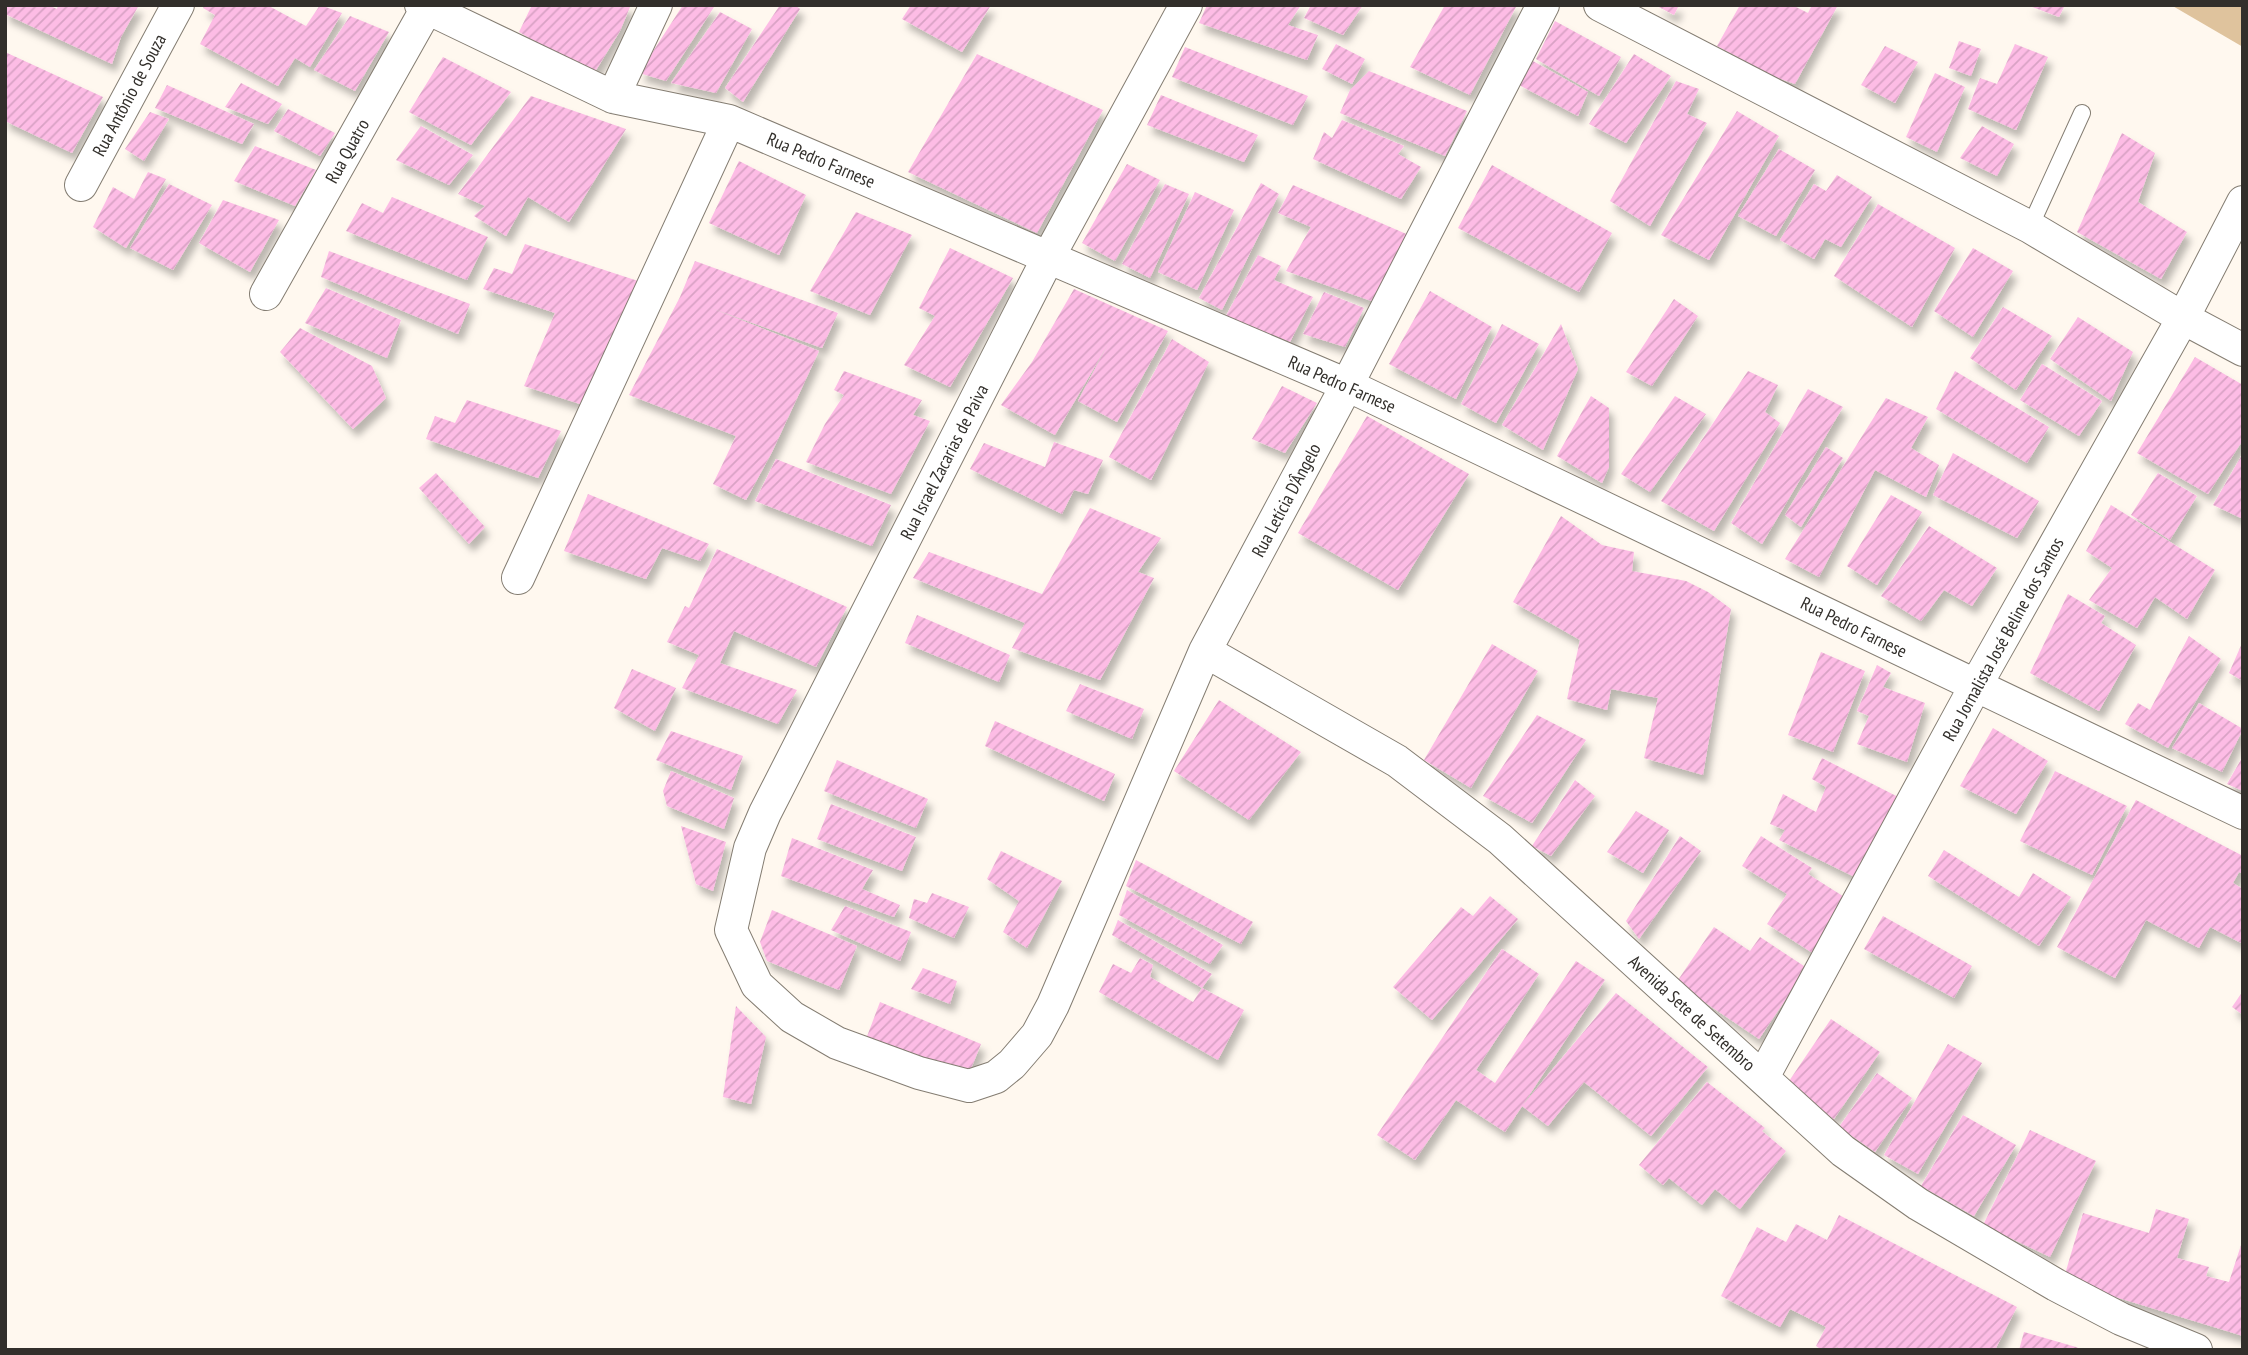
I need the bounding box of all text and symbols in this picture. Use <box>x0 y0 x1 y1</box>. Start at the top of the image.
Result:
street label: Rua Antônio de Souza <box>87 30 171 160</box>
street label: Rua Quatro <box>320 115 374 187</box>
street label: Rua Pedro Farnese <box>763 127 879 193</box>
street label: Rua Pedro Farnese <box>1285 350 1399 418</box>
street label: Rua Israel Zacarias de Paiva <box>895 380 993 544</box>
street label: Rua Letícia D'Ângelo <box>1246 439 1326 561</box>
street label: Rua Jornalista José Beline dos Santos <box>1937 533 2069 745</box>
street label: Rua Pedro Farnese <box>1797 591 1911 663</box>
street label: Avenida Sete de Setembro <box>1624 950 1760 1076</box>

